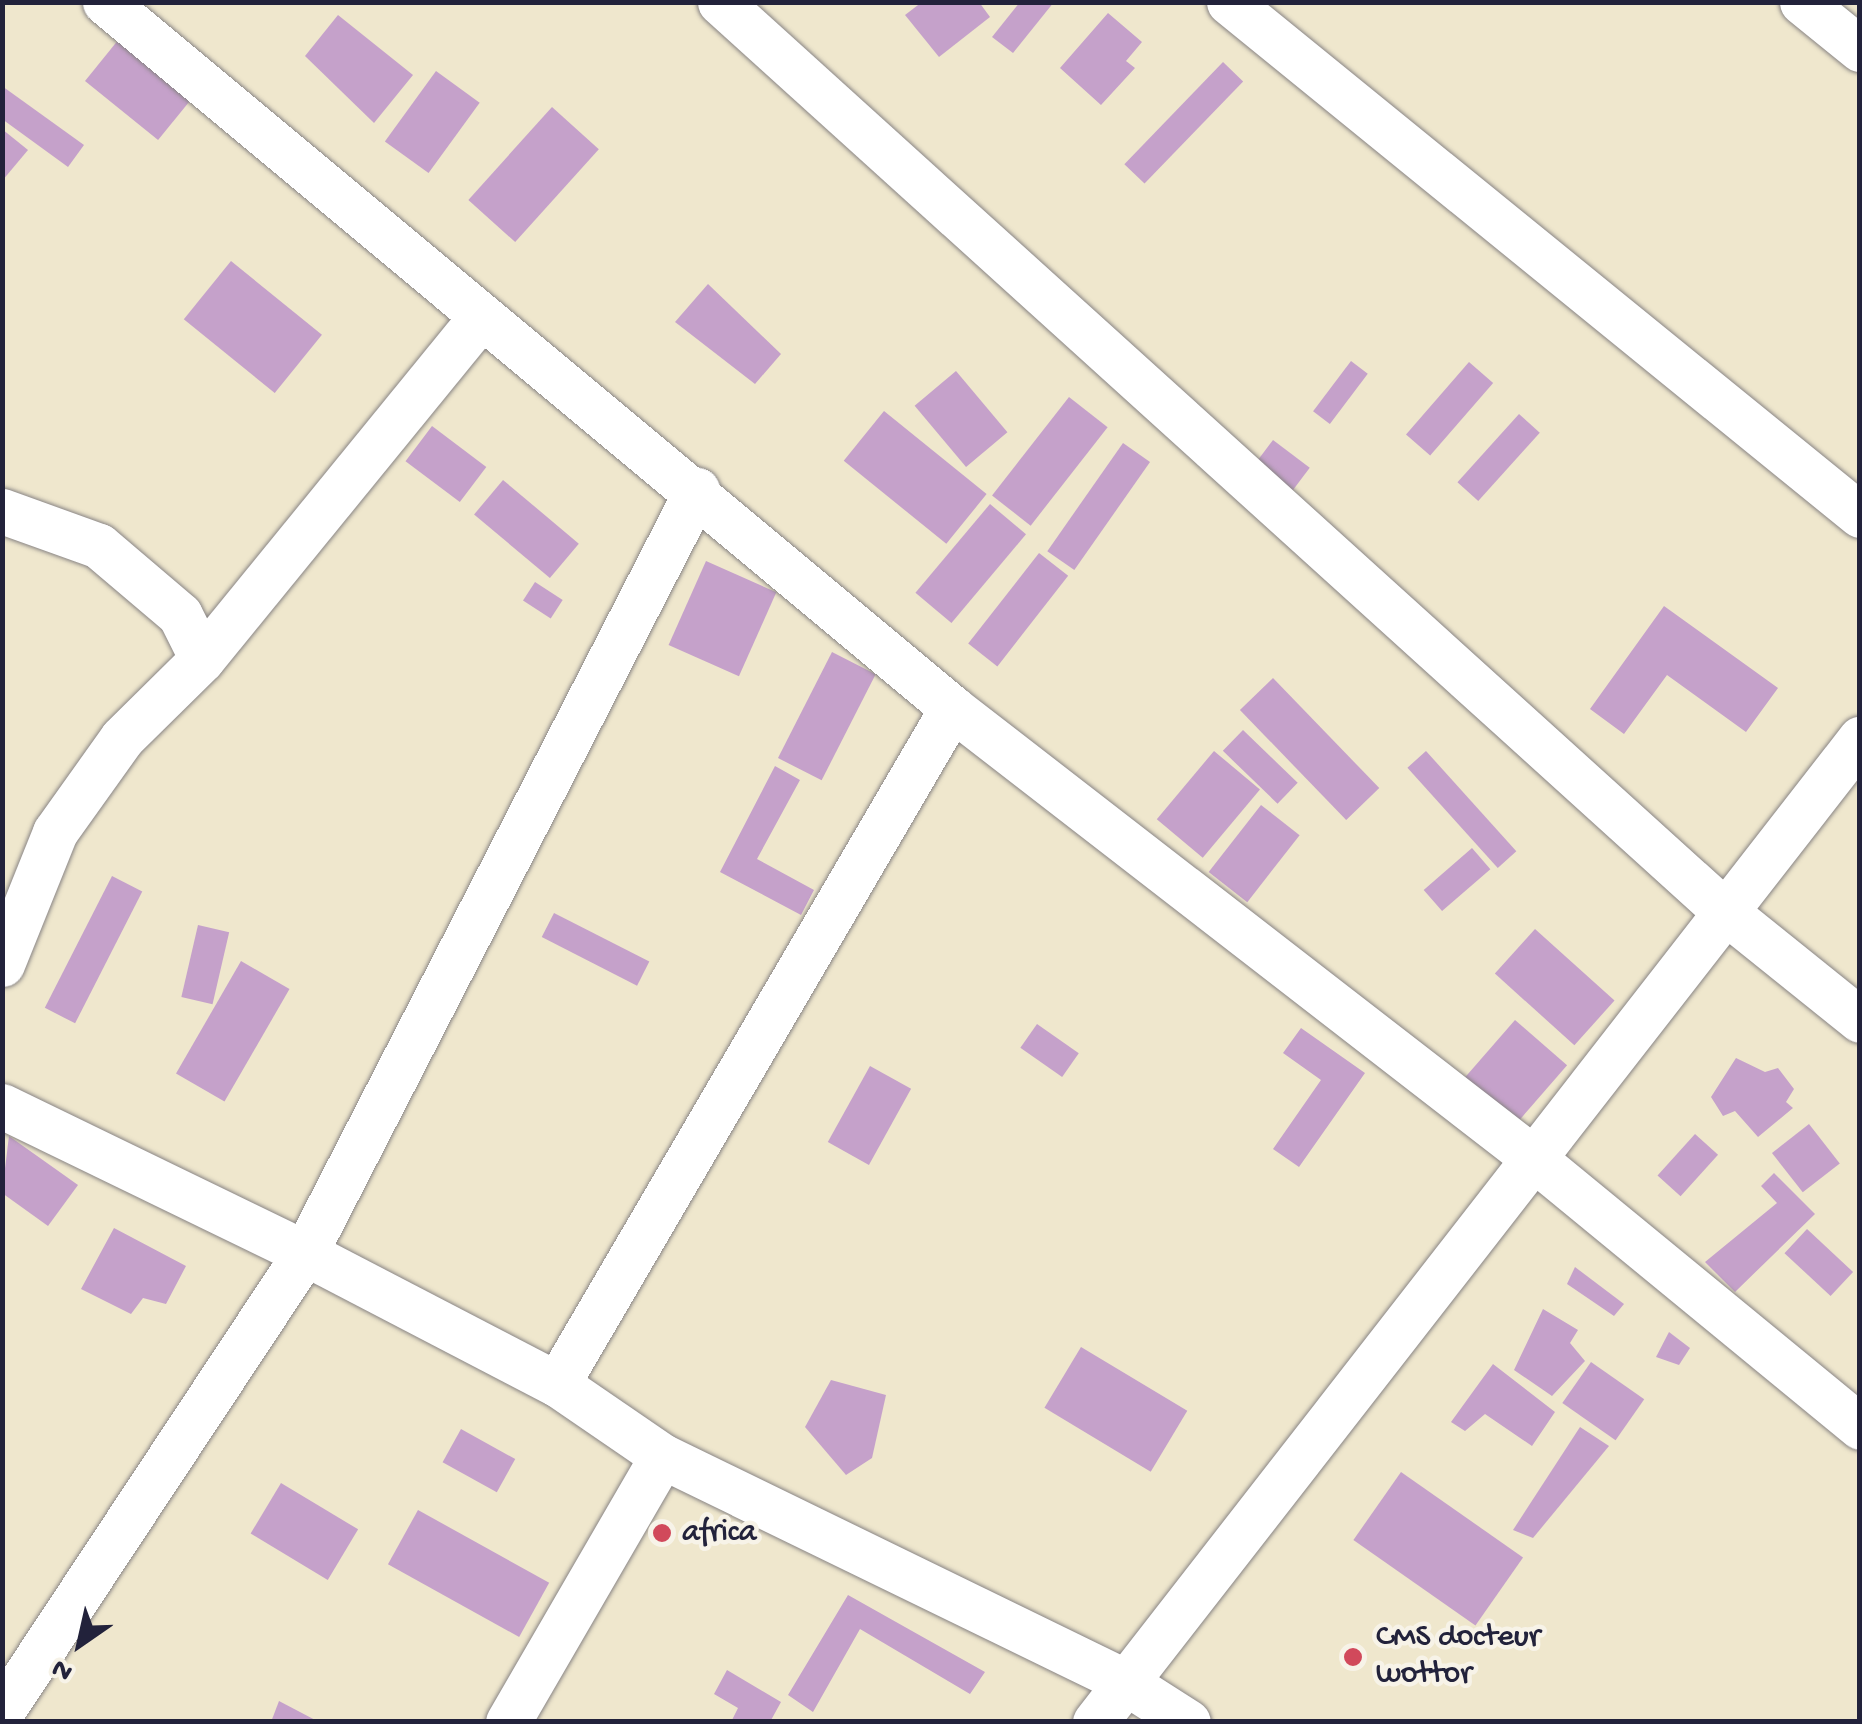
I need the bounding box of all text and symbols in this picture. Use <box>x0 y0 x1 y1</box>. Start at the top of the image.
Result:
place label: africa <box>682 1514 756 1552</box>
marker: africa <box>651 1522 673 1544</box>
north arrow <box>30 1594 130 1694</box>
place label: CMS docteur wottor <box>1376 1620 1540 1695</box>
marker: CMS docteur wottor <box>1340 1644 1366 1670</box>
text: N <box>46 1650 80 1688</box>

